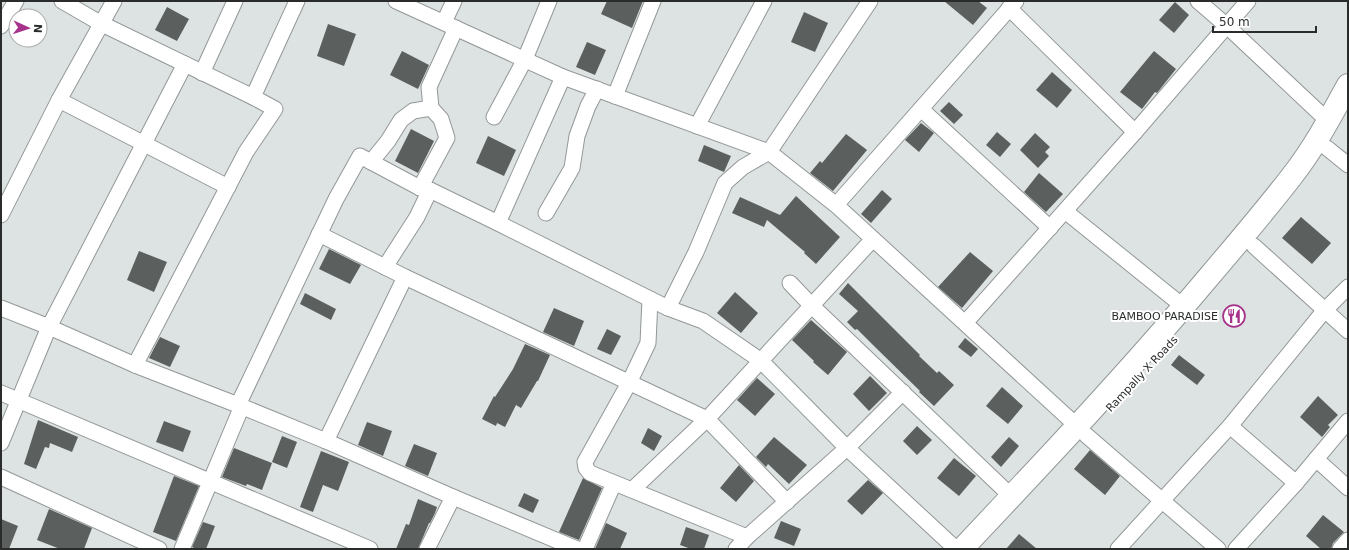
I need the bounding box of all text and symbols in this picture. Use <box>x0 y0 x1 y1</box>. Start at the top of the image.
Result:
north arrow <box>8 8 48 48</box>
scale bar <box>1213 8 1316 34</box>
text: 50 m <box>1219 15 1250 29</box>
text: N <box>31 24 44 33</box>
restaurant icon: BAMBOO PARADISE <box>1221 303 1247 329</box>
place label: BAMBOO PARADISE <box>1111 310 1218 323</box>
street label: Rampally X Roads <box>1103 333 1181 415</box>

